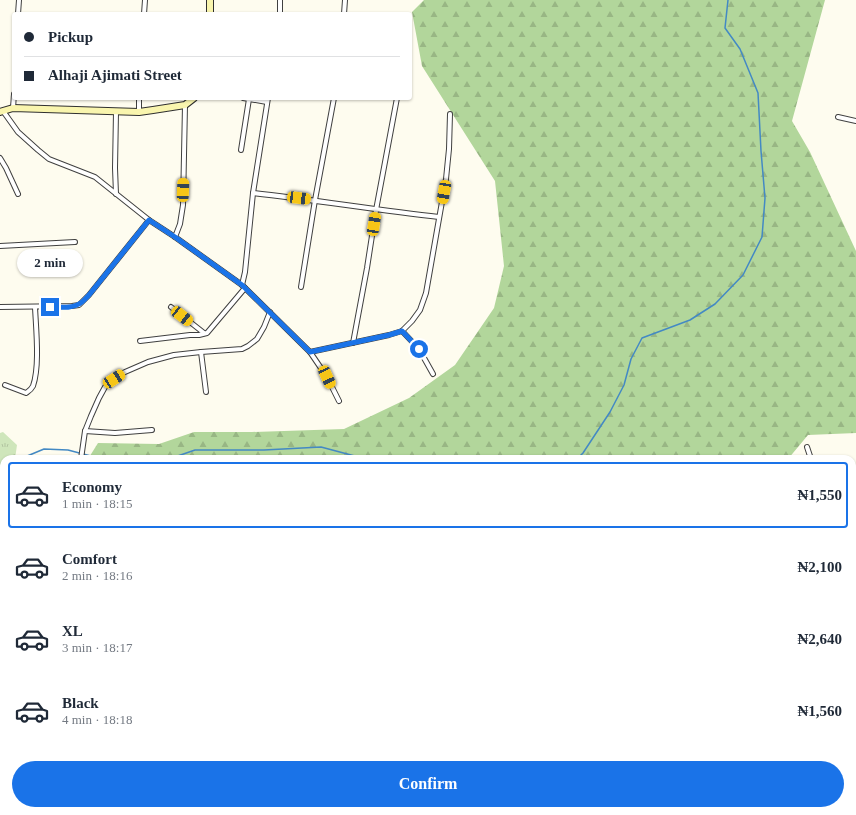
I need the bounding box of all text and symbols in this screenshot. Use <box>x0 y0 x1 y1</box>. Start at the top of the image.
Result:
text: Pickup <box>48 29 93 45</box>
text: Alhaji Ajimati Street <box>48 67 182 83</box>
car <box>177 178 189 202</box>
car <box>436 179 452 205</box>
car <box>286 191 312 205</box>
car <box>366 211 382 237</box>
callout: 2 min <box>17 249 83 277</box>
text: 2 min <box>34 255 66 270</box>
route end <box>41 298 59 316</box>
car <box>169 304 195 328</box>
route start <box>410 340 428 358</box>
car <box>316 364 338 390</box>
car <box>101 367 127 391</box>
icon: car <box>14 477 50 513</box>
text: Economy <box>62 479 122 495</box>
text: ₦1,550 <box>797 487 842 503</box>
text: 1 min · 18:15 <box>62 496 132 511</box>
icon: car <box>14 549 50 585</box>
text: Comfort <box>62 551 117 567</box>
text: ₦2,100 <box>797 559 842 575</box>
text: 2 min · 18:16 <box>62 568 132 583</box>
icon: car <box>14 621 50 657</box>
text: XL <box>62 623 83 639</box>
text: ₦2,640 <box>797 631 842 647</box>
text: 3 min · 18:17 <box>62 640 132 655</box>
icon: car <box>14 693 50 729</box>
text: Black <box>62 695 99 711</box>
text: ₦1,560 <box>797 703 842 719</box>
text: 4 min · 18:18 <box>62 712 132 727</box>
button: Confirm <box>12 761 844 807</box>

